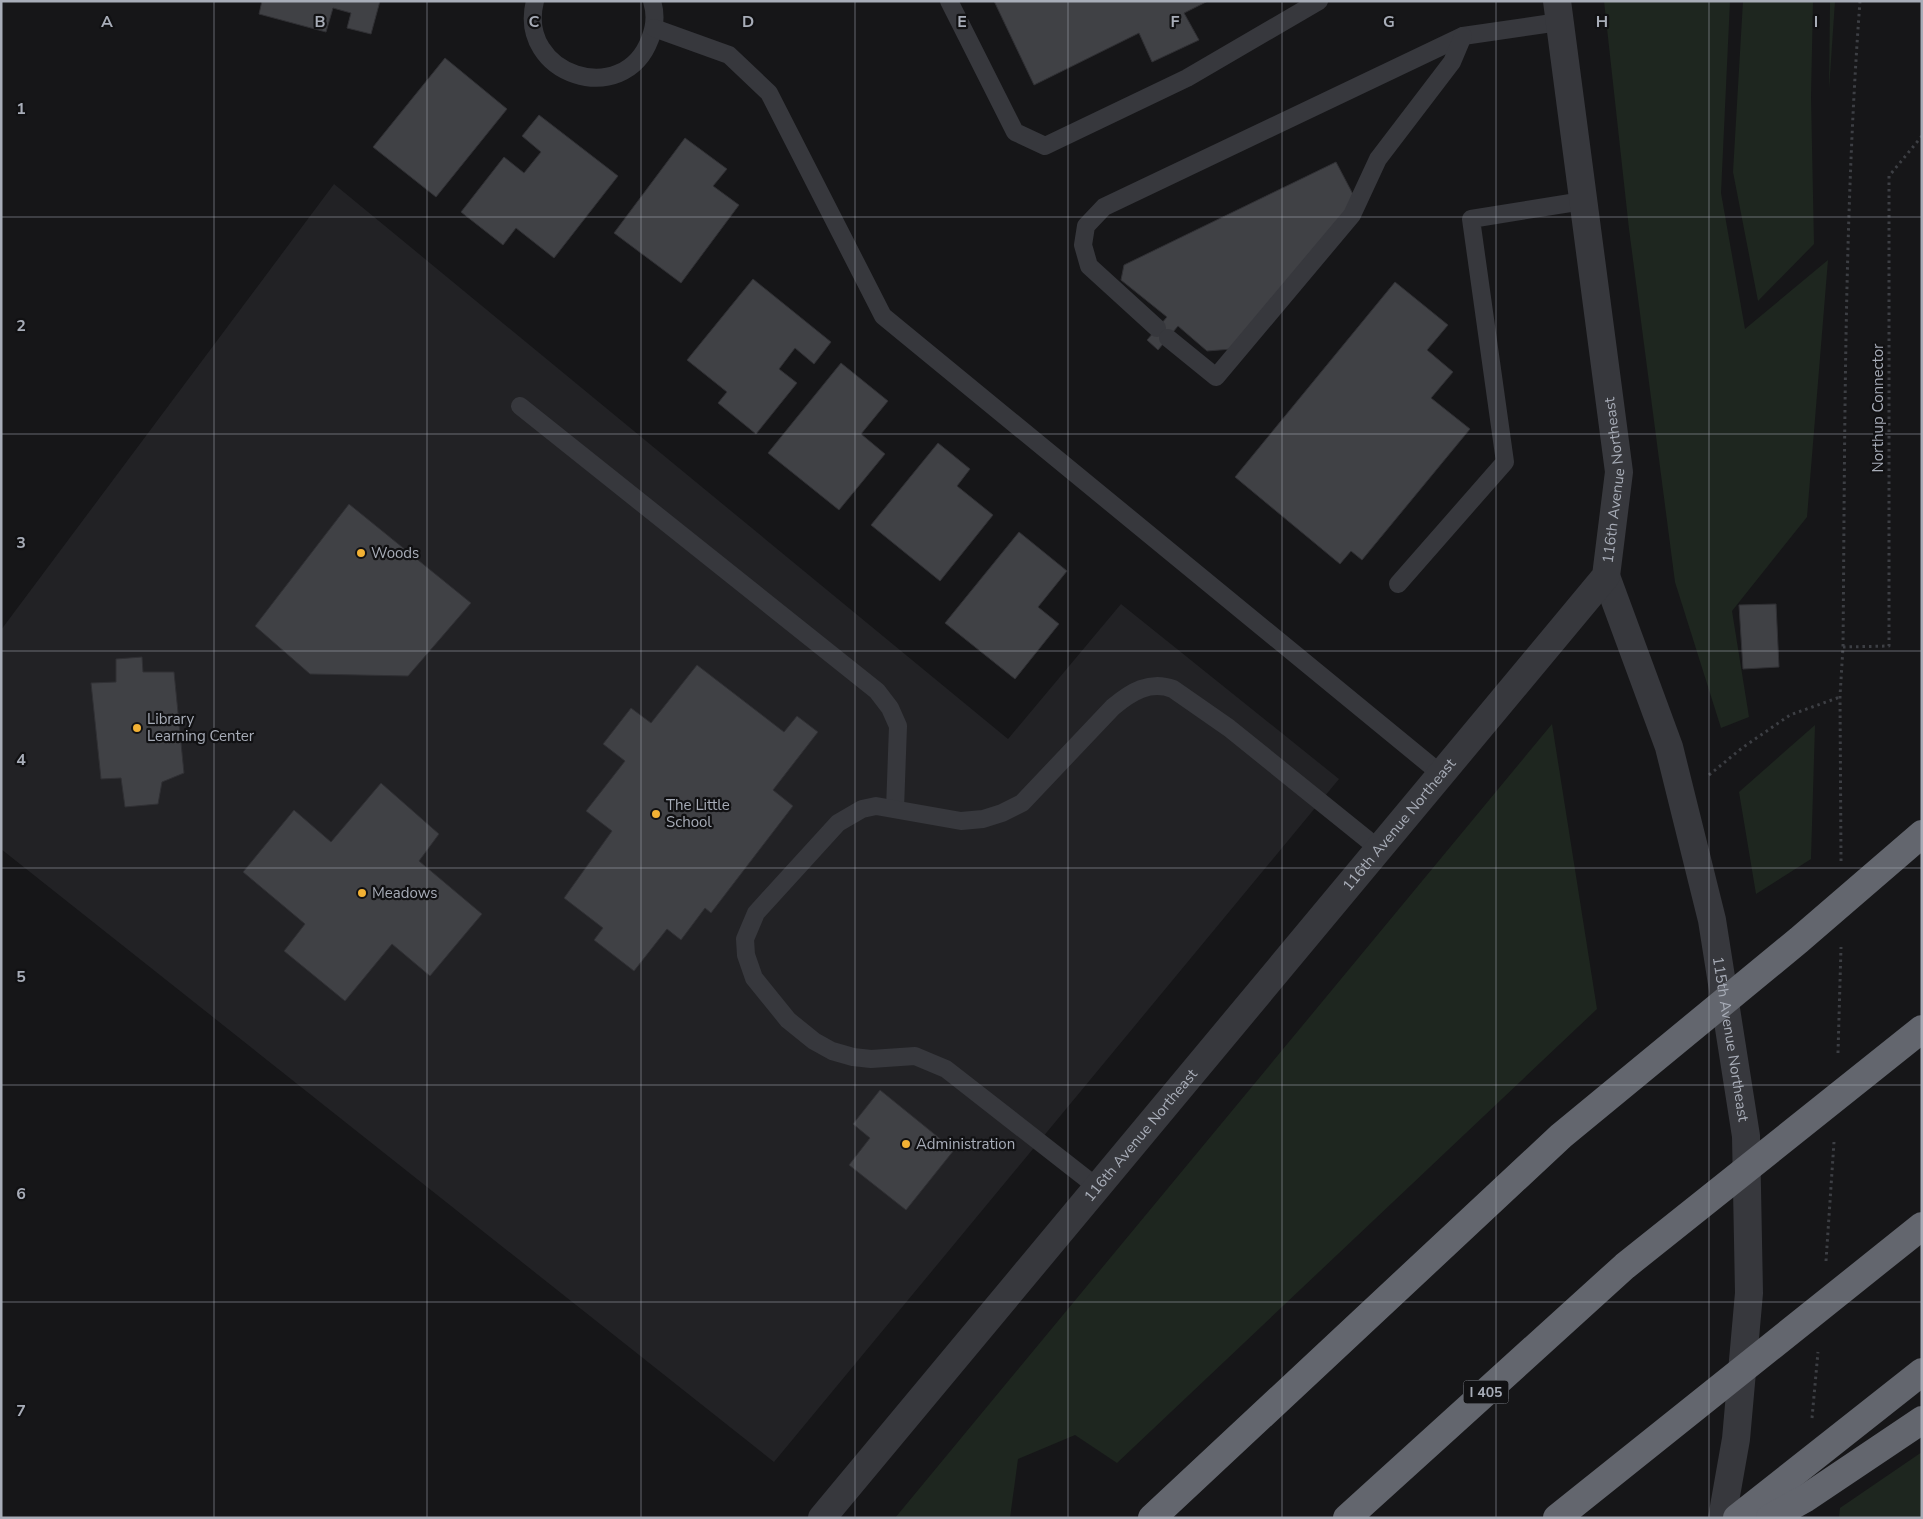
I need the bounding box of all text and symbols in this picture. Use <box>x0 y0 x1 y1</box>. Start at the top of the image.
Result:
text: A <box>101 11 113 33</box>
text: B <box>314 11 326 33</box>
text: C <box>529 11 540 33</box>
text: D <box>742 11 754 33</box>
text: E <box>957 11 967 33</box>
text: F <box>1171 11 1180 33</box>
text: G <box>1383 11 1395 33</box>
text: H <box>1596 11 1608 33</box>
text: I <box>1814 11 1818 33</box>
text: 1 <box>16 98 26 120</box>
text: 2 <box>16 315 26 337</box>
street label: Northup Connector <box>1868 343 1888 472</box>
street label: 116th Avenue Northeast <box>1598 395 1629 564</box>
text: 3 <box>16 532 26 554</box>
place label: Woods <box>371 543 419 563</box>
marker: Woods <box>355 547 367 559</box>
place label: Library Learning Center <box>147 709 255 746</box>
marker: Library Learning Center <box>131 722 143 734</box>
text: 4 <box>16 749 26 771</box>
street label: 116th Avenue Northeast <box>1338 754 1461 895</box>
place label: The Little School <box>666 795 730 832</box>
marker: The Little School <box>650 808 662 820</box>
place label: Meadows <box>372 883 437 903</box>
marker: Meadows <box>356 887 368 899</box>
street label: 115th Avenue Northeast <box>1708 955 1754 1124</box>
text: 5 <box>16 966 26 988</box>
street label: 116th Avenue Northeast <box>1079 1064 1202 1206</box>
place label: Administration <box>916 1134 1015 1154</box>
marker: Administration <box>900 1138 912 1150</box>
text: 6 <box>16 1183 26 1205</box>
road number: I 405 <box>1464 1380 1508 1404</box>
text: 7 <box>16 1400 26 1422</box>

